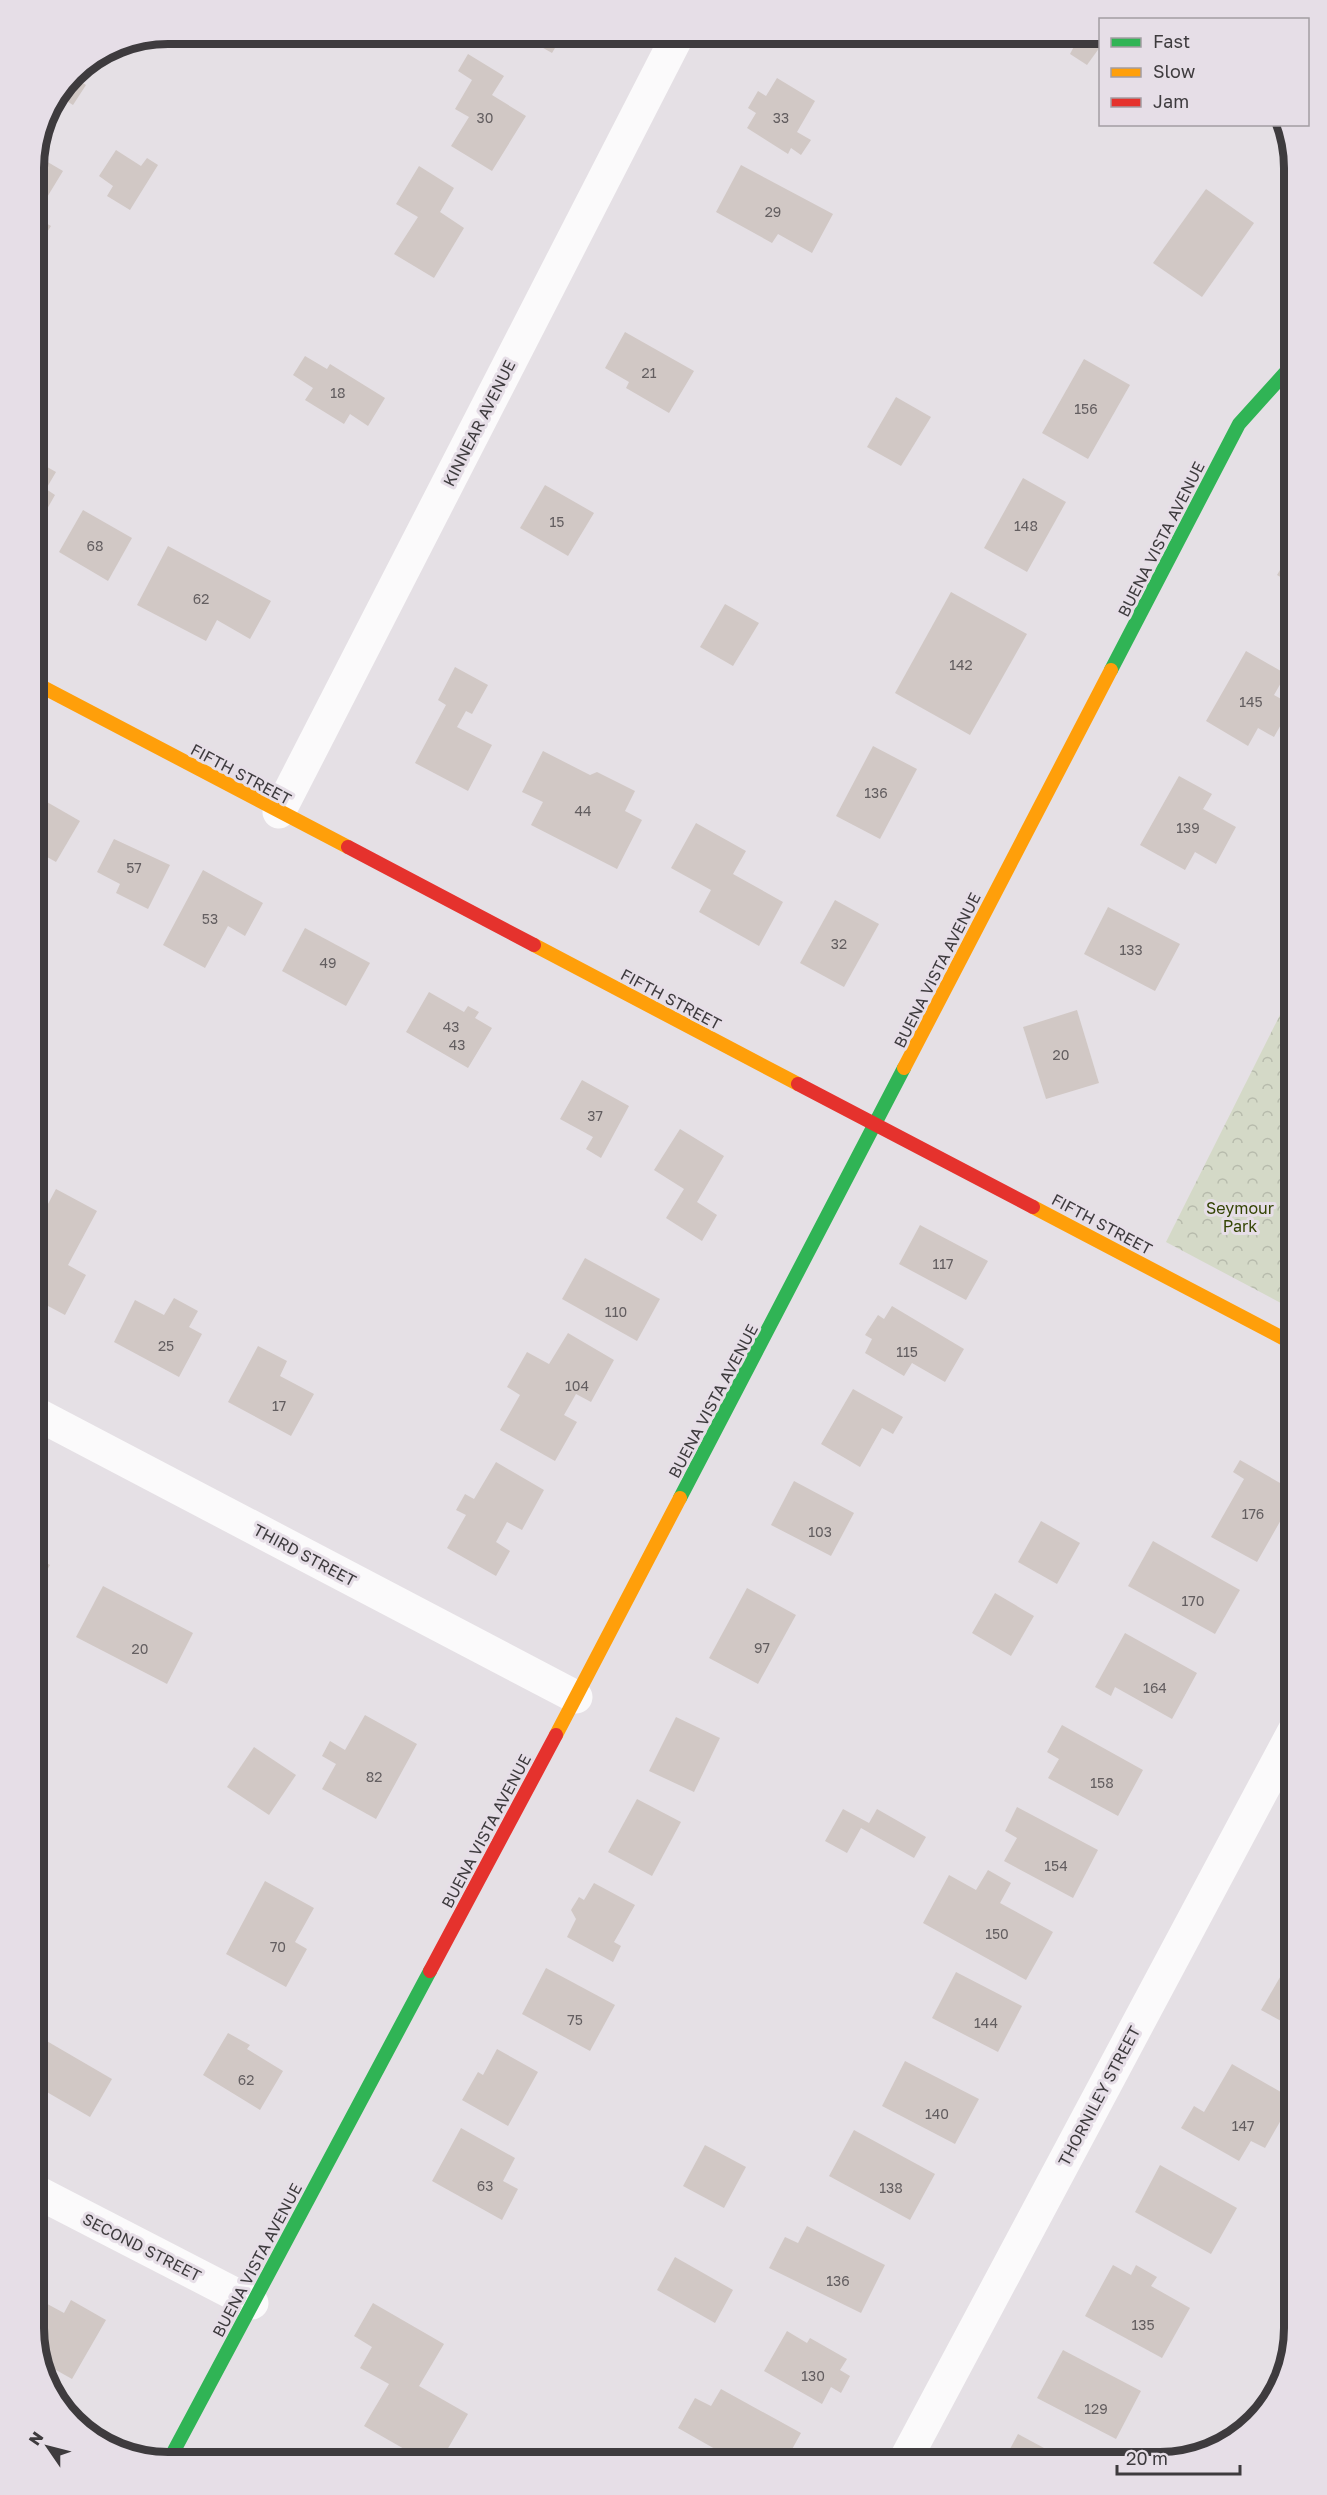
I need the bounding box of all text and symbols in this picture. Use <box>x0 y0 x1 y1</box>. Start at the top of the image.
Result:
legend <box>1099 18 1309 126</box>
text: Fast <box>1153 30 1190 52</box>
text: Slow <box>1153 60 1196 82</box>
text: Jam <box>1153 90 1189 112</box>
house number: 30 <box>477 109 493 126</box>
house number: 33 <box>773 109 789 126</box>
house number: 29 <box>765 203 781 220</box>
street label: KINNEAR AVENUE <box>439 356 519 490</box>
house number: 21 <box>642 364 657 381</box>
house number: 18 <box>330 384 346 401</box>
house number: 156 <box>1074 400 1098 417</box>
street label: BUENA VISTA AVENUE <box>1113 458 1209 620</box>
house number: 15 <box>550 513 564 530</box>
house number: 148 <box>1014 517 1038 534</box>
house number: 68 <box>86 537 104 554</box>
house number: 62 <box>193 590 209 607</box>
house number: 142 <box>949 656 973 673</box>
house number: 145 <box>1239 693 1263 710</box>
street label: FIFTH STREET <box>187 739 295 809</box>
house number: 136 <box>864 784 888 801</box>
house number: 44 <box>574 802 592 819</box>
house number: 139 <box>1176 819 1200 836</box>
house number: 57 <box>126 859 142 876</box>
street label: BUENA VISTA AVENUE <box>889 889 985 1051</box>
house number: 53 <box>202 910 218 927</box>
house number: 32 <box>831 935 847 952</box>
house number: 133 <box>1119 941 1143 958</box>
house number: 49 <box>319 954 337 971</box>
street label: FIFTH STREET <box>617 964 725 1034</box>
house number: 43 <box>443 1018 459 1035</box>
house number: 43 <box>449 1036 465 1053</box>
house number: 20 <box>1053 1046 1069 1063</box>
house number: 37 <box>587 1107 603 1124</box>
street label: FIFTH STREET <box>1048 1189 1156 1259</box>
park label: Seymour Park <box>1206 1198 1274 1236</box>
house number: 117 <box>933 1255 954 1272</box>
house number: 110 <box>605 1303 627 1320</box>
street label: BUENA VISTA AVENUE <box>664 1321 762 1481</box>
house number: 25 <box>158 1337 174 1354</box>
house number: 115 <box>896 1343 918 1360</box>
house number: 104 <box>565 1377 589 1394</box>
house number: 17 <box>272 1397 286 1414</box>
house number: 176 <box>1242 1505 1264 1522</box>
street label: THIRD STREET <box>250 1519 360 1591</box>
house number: 103 <box>808 1523 832 1540</box>
house number: 170 <box>1182 1592 1204 1609</box>
house number: 97 <box>754 1639 770 1656</box>
house number: 20 <box>132 1640 148 1657</box>
house number: 164 <box>1143 1679 1167 1696</box>
street label: BUENA VISTA AVENUE <box>437 1751 535 1911</box>
house number: 82 <box>366 1768 382 1785</box>
house number: 158 <box>1090 1774 1114 1791</box>
house number: 154 <box>1044 1857 1068 1874</box>
house number: 150 <box>985 1925 1009 1942</box>
house number: 70 <box>270 1938 286 1955</box>
house number: 75 <box>567 2011 583 2028</box>
house number: 144 <box>974 2014 998 2031</box>
street label: THORNILEY STREET <box>1054 2022 1144 2169</box>
house number: 62 <box>238 2071 254 2088</box>
house number: 140 <box>925 2105 949 2122</box>
house number: 147 <box>1232 2117 1254 2134</box>
house number: 63 <box>477 2177 493 2194</box>
house number: 138 <box>879 2179 903 2196</box>
street label: BUENA VISTA AVENUE <box>208 2180 306 2340</box>
street label: SECOND STREET <box>79 2208 205 2286</box>
house number: 136 <box>826 2272 850 2289</box>
house number: 135 <box>1131 2316 1155 2333</box>
house number: 130 <box>801 2367 825 2384</box>
house number: 129 <box>1084 2400 1108 2417</box>
north arrow <box>18 2417 78 2477</box>
text: N <box>24 2428 47 2449</box>
scale bar <box>1117 2438 1240 2476</box>
text: 20 m <box>1126 2447 1168 2469</box>

